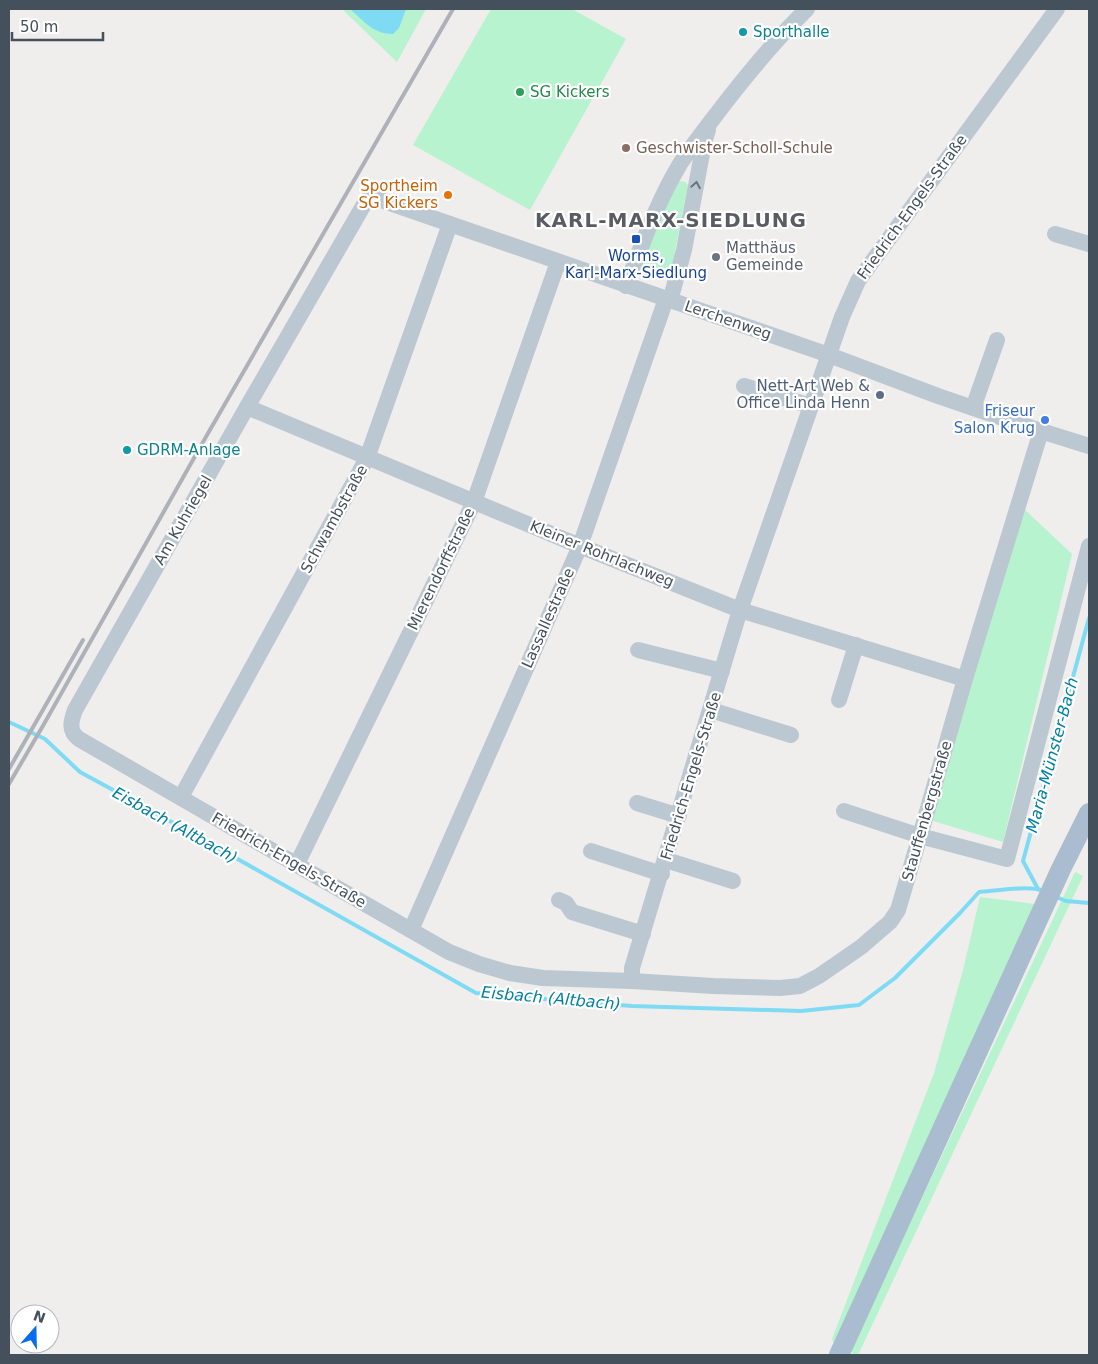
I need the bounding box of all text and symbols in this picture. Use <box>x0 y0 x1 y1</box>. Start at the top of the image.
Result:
scale bar <box>12 10 104 42</box>
text: 50 m <box>20 18 58 36</box>
place label: Sporthalle <box>753 23 830 41</box>
marker: Sporthalle <box>737 26 749 38</box>
place label: SG Kickers <box>530 83 610 101</box>
marker: SG Kickers <box>514 86 526 98</box>
street label: Friedrich-Engels-Straße <box>853 131 971 283</box>
place label: Geschwister-Scholl-Schule <box>636 139 833 157</box>
marker: Geschwister-Scholl-Schule <box>620 142 632 154</box>
place label: Sportheim SG Kickers <box>358 177 438 212</box>
one-way arrow <box>691 180 701 189</box>
marker: Sportheim SG Kickers <box>442 189 454 201</box>
district label: KARL-MARX-SIEDLUNG <box>535 208 807 232</box>
marker: Worms, Karl-Marx-Siedlung <box>630 233 642 245</box>
place label: Matthäus Gemeinde <box>726 239 803 274</box>
place label: Worms, Karl-Marx-Siedlung <box>565 247 707 282</box>
marker: Matthäus Gemeinde <box>710 251 722 263</box>
street label: Lerchenweg <box>682 297 774 343</box>
place label: Nett-Art Web & Office Linda Henn <box>736 377 870 412</box>
marker: Nett-Art Web & Office Linda Henn <box>874 389 886 401</box>
place label: Friseur Salon Krug <box>954 402 1036 437</box>
marker: Friseur Salon Krug <box>1039 414 1051 426</box>
place label: GDRM-Anlage <box>137 441 241 459</box>
marker: GDRM-Anlage <box>121 444 133 456</box>
street label: Schwambstraße <box>297 462 371 576</box>
street label: Am Kuhriegel <box>150 472 216 568</box>
street label: Mierendorffstraße <box>404 505 478 633</box>
street label: Kleiner Rohrlachweg <box>527 517 677 591</box>
street label: Lassallestraße <box>518 565 578 671</box>
water label: Maria-Münster-Bach <box>1022 675 1082 835</box>
street label: Friedrich-Engels-Straße <box>657 690 725 862</box>
street label: Stauffenbergstraße <box>898 739 956 883</box>
water label: Eisbach (Altbach) <box>109 783 241 867</box>
street label: Friedrich-Engels-Straße <box>209 809 369 911</box>
water label: Eisbach (Altbach) <box>480 982 622 1014</box>
north arrow <box>10 1304 60 1354</box>
text: N <box>31 1307 48 1326</box>

